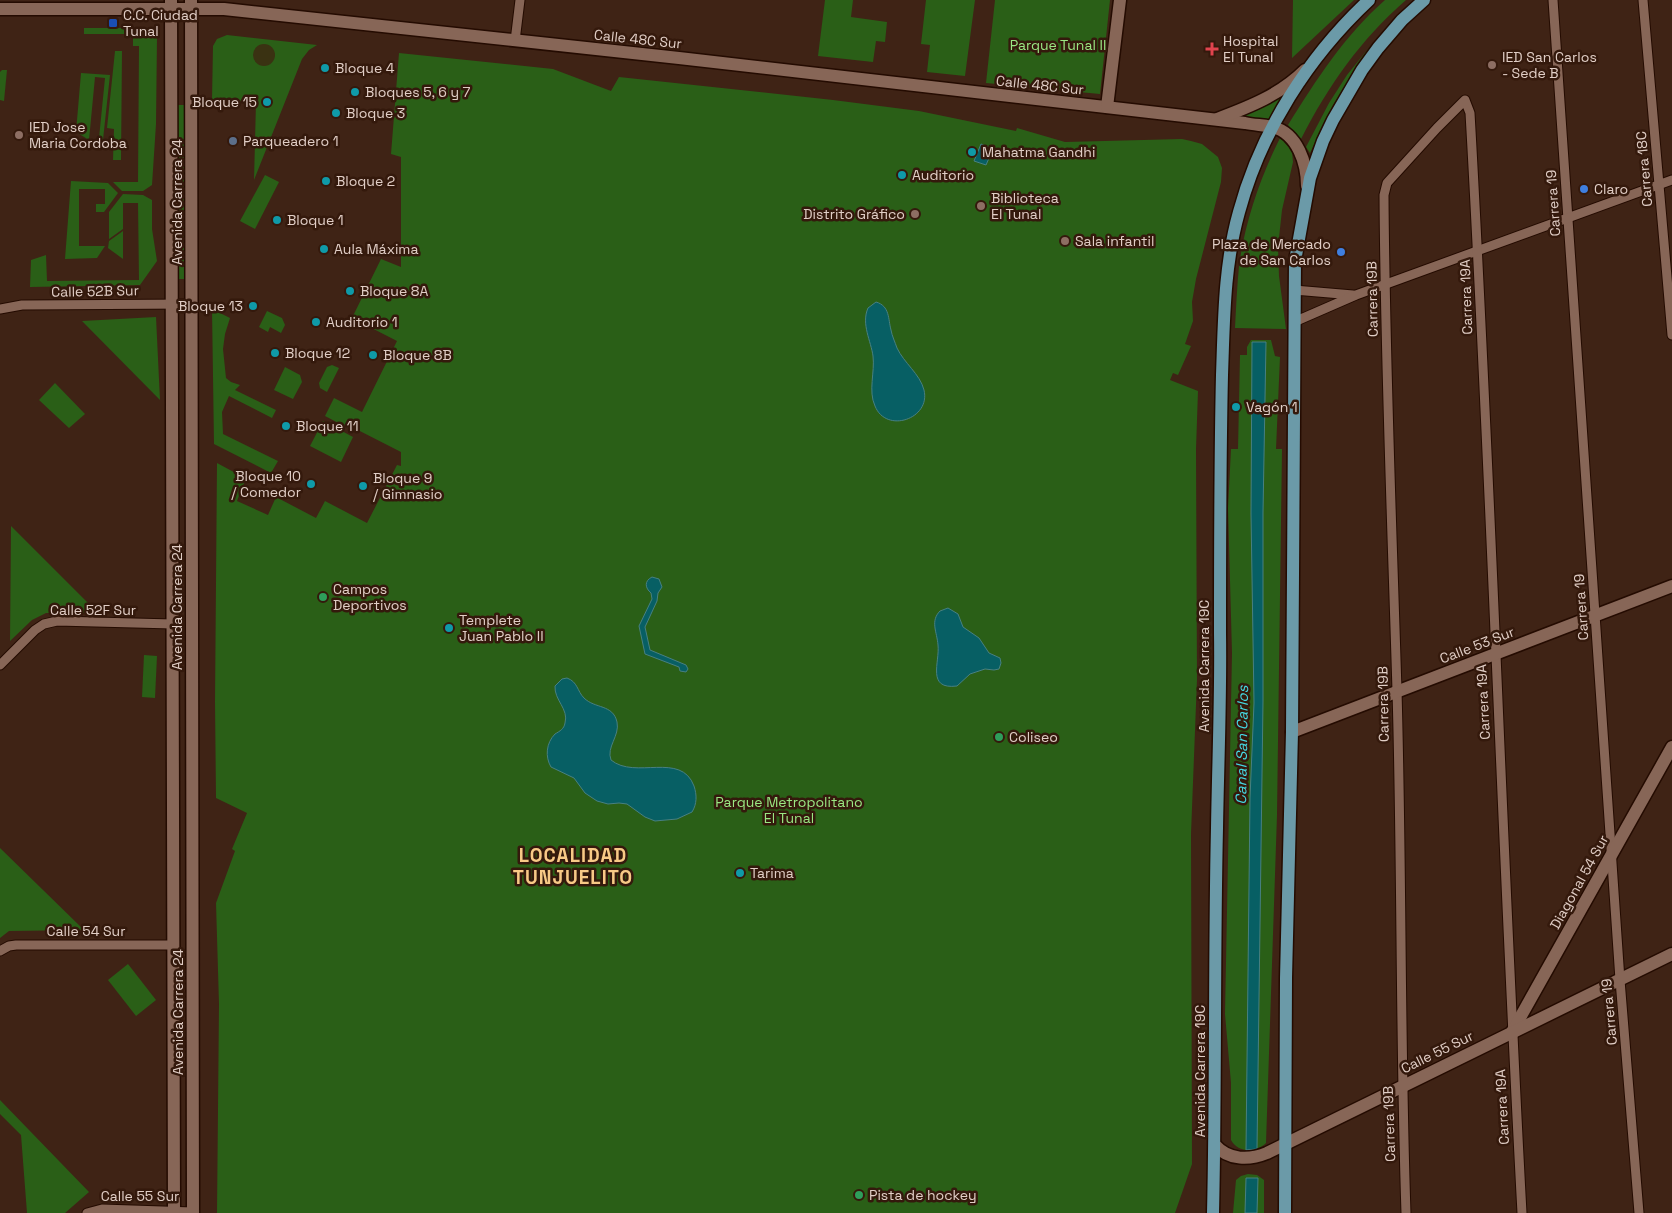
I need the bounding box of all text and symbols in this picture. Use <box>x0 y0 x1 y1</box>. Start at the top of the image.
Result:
place label: C.C. Ciudad Tunal <box>123 6 198 40</box>
marker: C.C. Ciudad Tunal <box>107 17 119 29</box>
street label: Calle 48C Sur <box>593 25 683 53</box>
place label: Hospital El Tunal <box>1223 32 1279 66</box>
park label: Parque Tunal II <box>1010 36 1106 54</box>
marker: Hospital El Tunal <box>1205 42 1219 56</box>
place label: IED San Carlos - Sede B <box>1502 48 1597 82</box>
place label: Bloque 4 <box>335 59 395 77</box>
marker: IED San Carlos - Sede B <box>1486 59 1498 71</box>
marker: Bloque 4 <box>319 62 331 74</box>
street label: Calle 48C Sur <box>995 71 1085 99</box>
place label: Bloques 5, 6 y 7 <box>365 83 471 101</box>
marker: Bloques 5, 6 y 7 <box>349 86 361 98</box>
place label: Bloque 15 <box>192 93 257 111</box>
marker: Bloque 15 <box>261 96 273 108</box>
place label: Bloque 3 <box>346 104 405 122</box>
marker: Bloque 3 <box>330 107 342 119</box>
place label: IED Jose Maria Cordoba <box>29 118 127 152</box>
marker: IED Jose Maria Cordoba <box>13 129 25 141</box>
street label: Carrera 18C <box>1632 130 1656 208</box>
place label: Parqueadero 1 <box>243 132 339 150</box>
marker: Parqueadero 1 <box>227 135 239 147</box>
street label: Avenida Carrera 24 <box>168 139 186 265</box>
place label: Mahatma Gandhi <box>982 143 1095 161</box>
marker: Mahatma Gandhi <box>966 146 978 158</box>
place label: Auditorio <box>912 166 974 184</box>
marker: Auditorio <box>896 169 908 181</box>
street label: Carrera 19 <box>1542 169 1564 237</box>
place label: Bloque 2 <box>336 172 395 190</box>
marker: Bloque 2 <box>320 175 332 187</box>
place label: Claro <box>1594 180 1628 198</box>
marker: Claro <box>1578 183 1590 195</box>
place label: Biblioteca El Tunal <box>991 189 1059 223</box>
marker: Biblioteca El Tunal <box>975 200 987 212</box>
place label: Distrito Gráfico <box>803 205 905 223</box>
marker: Distrito Gráfico <box>909 208 921 220</box>
place label: Bloque 1 <box>287 211 344 229</box>
marker: Bloque 1 <box>271 214 283 226</box>
place label: Sala infantil <box>1075 232 1154 250</box>
marker: Sala infantil <box>1059 235 1071 247</box>
place label: Plaza de Mercado de San Carlos <box>1212 235 1331 269</box>
place label: Aula Máxima <box>334 240 418 258</box>
marker: Aula Máxima <box>318 243 330 255</box>
marker: Plaza de Mercado de San Carlos <box>1335 246 1347 258</box>
street label: Carrera 19A <box>1456 259 1476 335</box>
street label: Carrera 19B <box>1362 261 1382 337</box>
street label: Calle 52B Sur <box>51 281 139 301</box>
place label: Bloque 8A <box>360 282 429 300</box>
marker: Bloque 8A <box>344 285 356 297</box>
place label: Bloque 13 <box>178 297 243 315</box>
marker: Bloque 13 <box>247 300 259 312</box>
place label: Auditorio 1 <box>326 313 397 331</box>
marker: Auditorio 1 <box>310 316 322 328</box>
place label: Bloque 12 <box>285 344 350 362</box>
place label: Bloque 8B <box>383 346 452 364</box>
marker: Bloque 12 <box>269 347 281 359</box>
marker: Bloque 8B <box>367 349 379 361</box>
place label: Vagón 1 <box>1246 398 1298 416</box>
marker: Vagón 1 <box>1230 401 1242 413</box>
place label: Bloque 11 <box>296 417 359 435</box>
marker: Bloque 11 <box>280 420 292 432</box>
place label: Bloque 10 / Comedor <box>231 467 301 501</box>
place label: Bloque 9 / Gimnasio <box>373 469 443 503</box>
marker: Bloque 10 / Comedor <box>305 478 317 490</box>
marker: Bloque 9 / Gimnasio <box>357 480 369 492</box>
street label: Avenida Carrera 24 <box>168 544 186 670</box>
street label: Carrera 19 <box>1570 573 1592 641</box>
place label: Campos Deportivos <box>333 580 407 614</box>
marker: Campos Deportivos <box>317 591 329 603</box>
street label: Avenida Carrera 19C <box>1195 600 1213 732</box>
street label: Calle 52F Sur <box>50 601 136 619</box>
place label: Templete Juan Pablo II <box>459 611 544 645</box>
marker: Templete Juan Pablo II <box>443 622 455 634</box>
street label: Calle 53 Sur <box>1437 623 1517 667</box>
street label: Carrera 19A <box>1472 664 1494 740</box>
street label: Carrera 19B <box>1373 666 1393 742</box>
water label: Canal San Carlos <box>1231 684 1252 805</box>
place label: Coliseo <box>1009 728 1058 746</box>
marker: Coliseo <box>993 731 1005 743</box>
park label: Parque Metropolitano El Tunal <box>715 793 863 827</box>
street label: Diagonal 54 Sur <box>1546 832 1612 932</box>
district label: LOCALIDAD TUNJUELITO <box>513 843 633 890</box>
place label: Tarima <box>750 864 794 882</box>
marker: Tarima <box>734 867 746 879</box>
street label: Calle 54 Sur <box>47 922 125 940</box>
street label: Avenida Carrera 24 <box>169 949 187 1075</box>
street label: Carrera 19 <box>1597 978 1621 1046</box>
street label: Avenida Carrera 19C <box>1191 1005 1209 1137</box>
street label: Calle 55 Sur <box>1398 1027 1476 1077</box>
street label: Carrera 19A <box>1491 1069 1513 1145</box>
street label: Carrera 19B <box>1379 1086 1399 1162</box>
place label: Pista de hockey <box>869 1186 977 1204</box>
street label: Calle 55 Sur <box>101 1187 179 1205</box>
marker: Pista de hockey <box>853 1189 865 1201</box>

